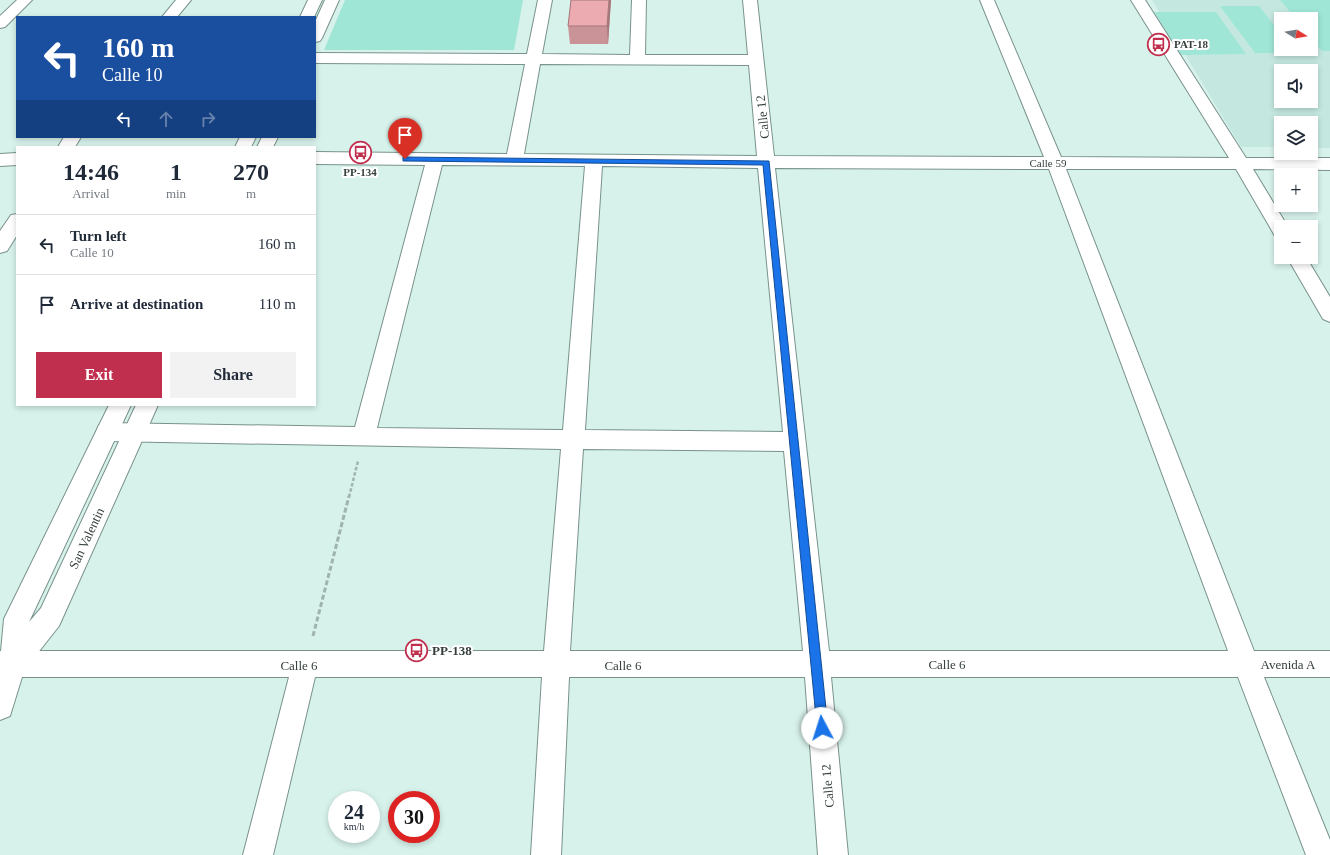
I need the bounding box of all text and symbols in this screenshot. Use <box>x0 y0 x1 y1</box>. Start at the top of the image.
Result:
north arrow <box>1274 12 1318 56</box>
map controls <box>1274 12 1318 264</box>
bus stop icon: PAT-18 <box>1145 31 1171 57</box>
icon: left <box>36 32 88 84</box>
text: 160 m <box>102 32 174 63</box>
place label: PAT-18 <box>1174 38 1209 50</box>
button: sound <box>1274 64 1318 108</box>
text: Calle 10 <box>102 65 163 85</box>
street label: Calle 12 <box>753 94 772 139</box>
icon: left <box>113 108 135 130</box>
icon: ahead <box>155 108 177 130</box>
icon: right <box>197 108 219 130</box>
button: layers <box>1274 116 1318 160</box>
pin <box>388 118 422 159</box>
icon: arrive <box>394 124 416 146</box>
bus stop icon: PP-134 <box>347 139 373 165</box>
street label: Calle 59 <box>1030 157 1067 169</box>
text: 14:46 <box>63 159 119 185</box>
text: 1 <box>170 159 182 185</box>
text: 270 <box>233 159 269 185</box>
place label: PP-134 <box>343 166 377 178</box>
button: + <box>1274 168 1318 212</box>
text: Arrival <box>72 186 110 201</box>
text: min <box>166 186 186 201</box>
text: m <box>246 186 256 201</box>
button: − <box>1274 220 1318 264</box>
text: Turn left <box>70 228 127 244</box>
icon: left <box>36 234 58 256</box>
text: 160 m <box>258 236 296 252</box>
text: Calle 10 <box>70 245 114 260</box>
icon: arrive <box>36 294 58 316</box>
text: Arrive at destination <box>70 296 203 312</box>
text: 110 m <box>259 296 296 312</box>
button: Exit <box>36 352 162 398</box>
button: Share <box>170 352 296 398</box>
street label: San Valentin <box>66 505 107 571</box>
bus stop icon: PP-138 <box>404 637 430 663</box>
place label: PP-138 <box>432 643 472 658</box>
street label: Calle 6 <box>928 657 966 672</box>
street label: Avenida A <box>1261 657 1316 672</box>
street label: Calle 6 <box>280 658 318 673</box>
street label: Calle 6 <box>604 658 642 673</box>
position arrow <box>801 707 843 749</box>
street label: Calle 12 <box>818 764 837 808</box>
speed limit sign: 30 <box>388 791 440 843</box>
text: 24 <box>344 801 364 823</box>
text: km/h <box>344 821 364 832</box>

